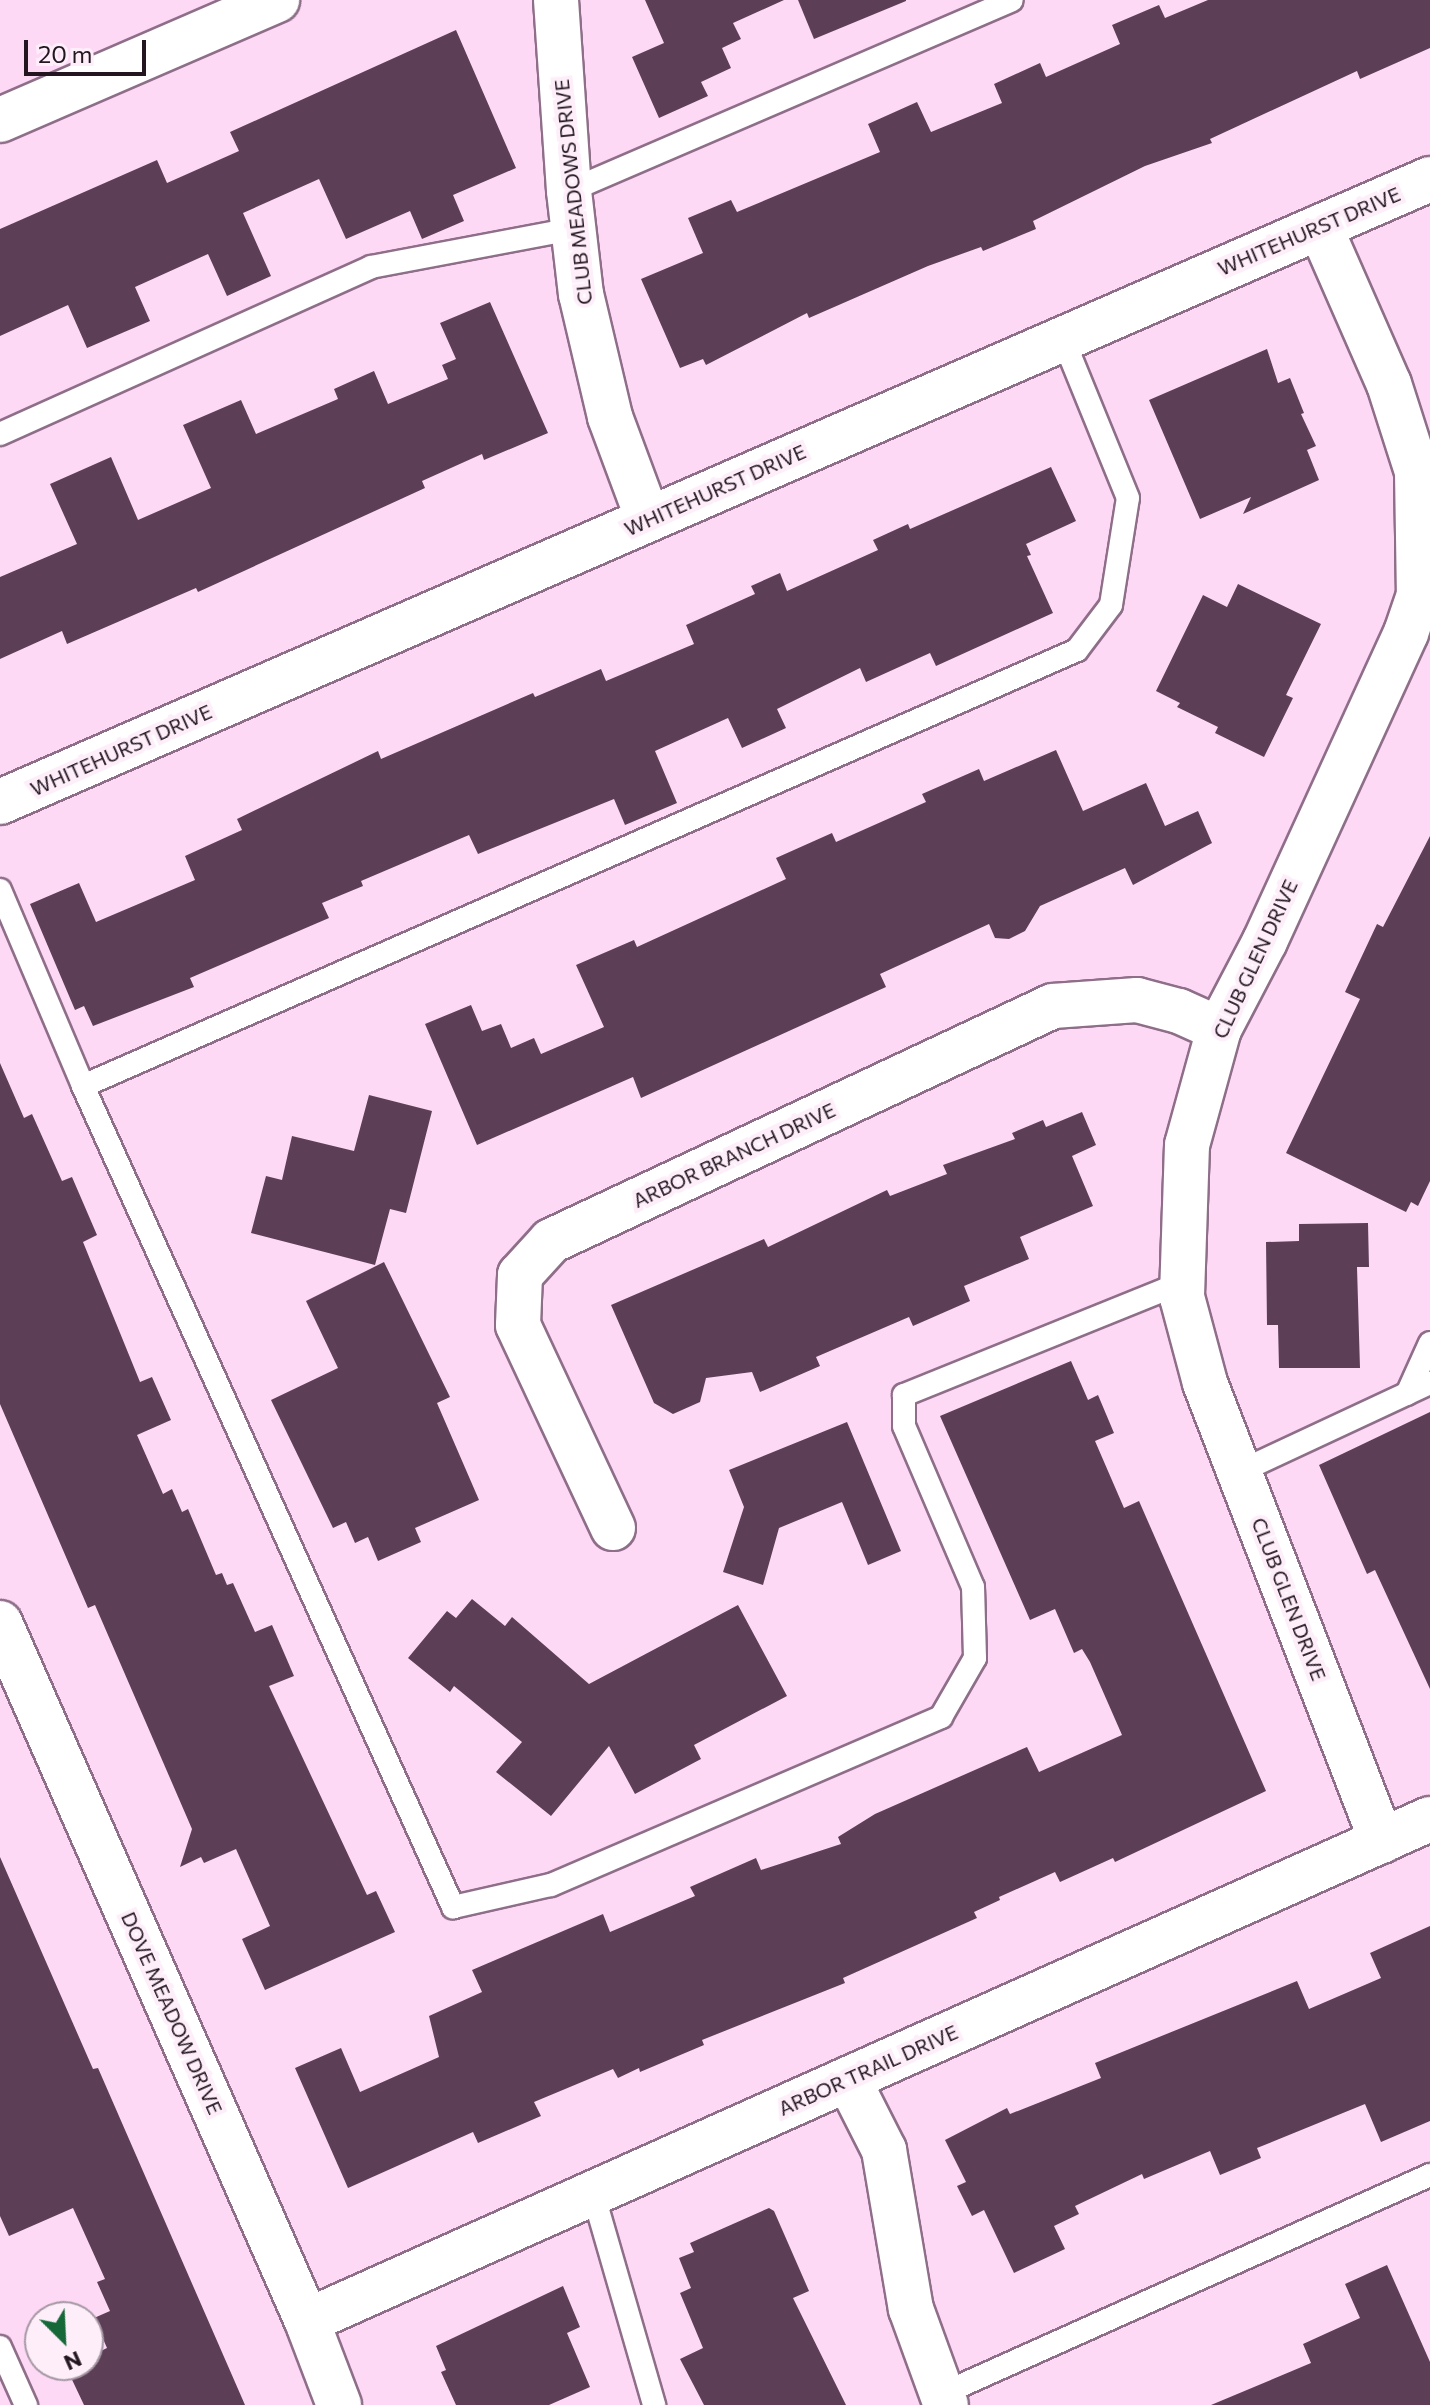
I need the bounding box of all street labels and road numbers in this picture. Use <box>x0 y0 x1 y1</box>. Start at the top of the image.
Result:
street label: CLUB MEADOWS DRIVE <box>549 78 597 306</box>
street label: WHITEHURST DRIVE <box>1214 182 1404 280</box>
street label: WHITEHURST DRIVE <box>621 439 809 541</box>
street label: WHITEHURST DRIVE <box>27 699 215 801</box>
street label: CLUB GLEN DRIVE <box>1208 876 1302 1042</box>
street label: ARBOR BRANCH DRIVE <box>629 1097 839 1213</box>
street label: CLUB GLEN DRIVE <box>1247 1514 1331 1684</box>
street label: DOVE MEADOW DRIVE <box>116 1908 228 2118</box>
street label: ARBOR TRAIL DRIVE <box>775 2020 961 2120</box>

